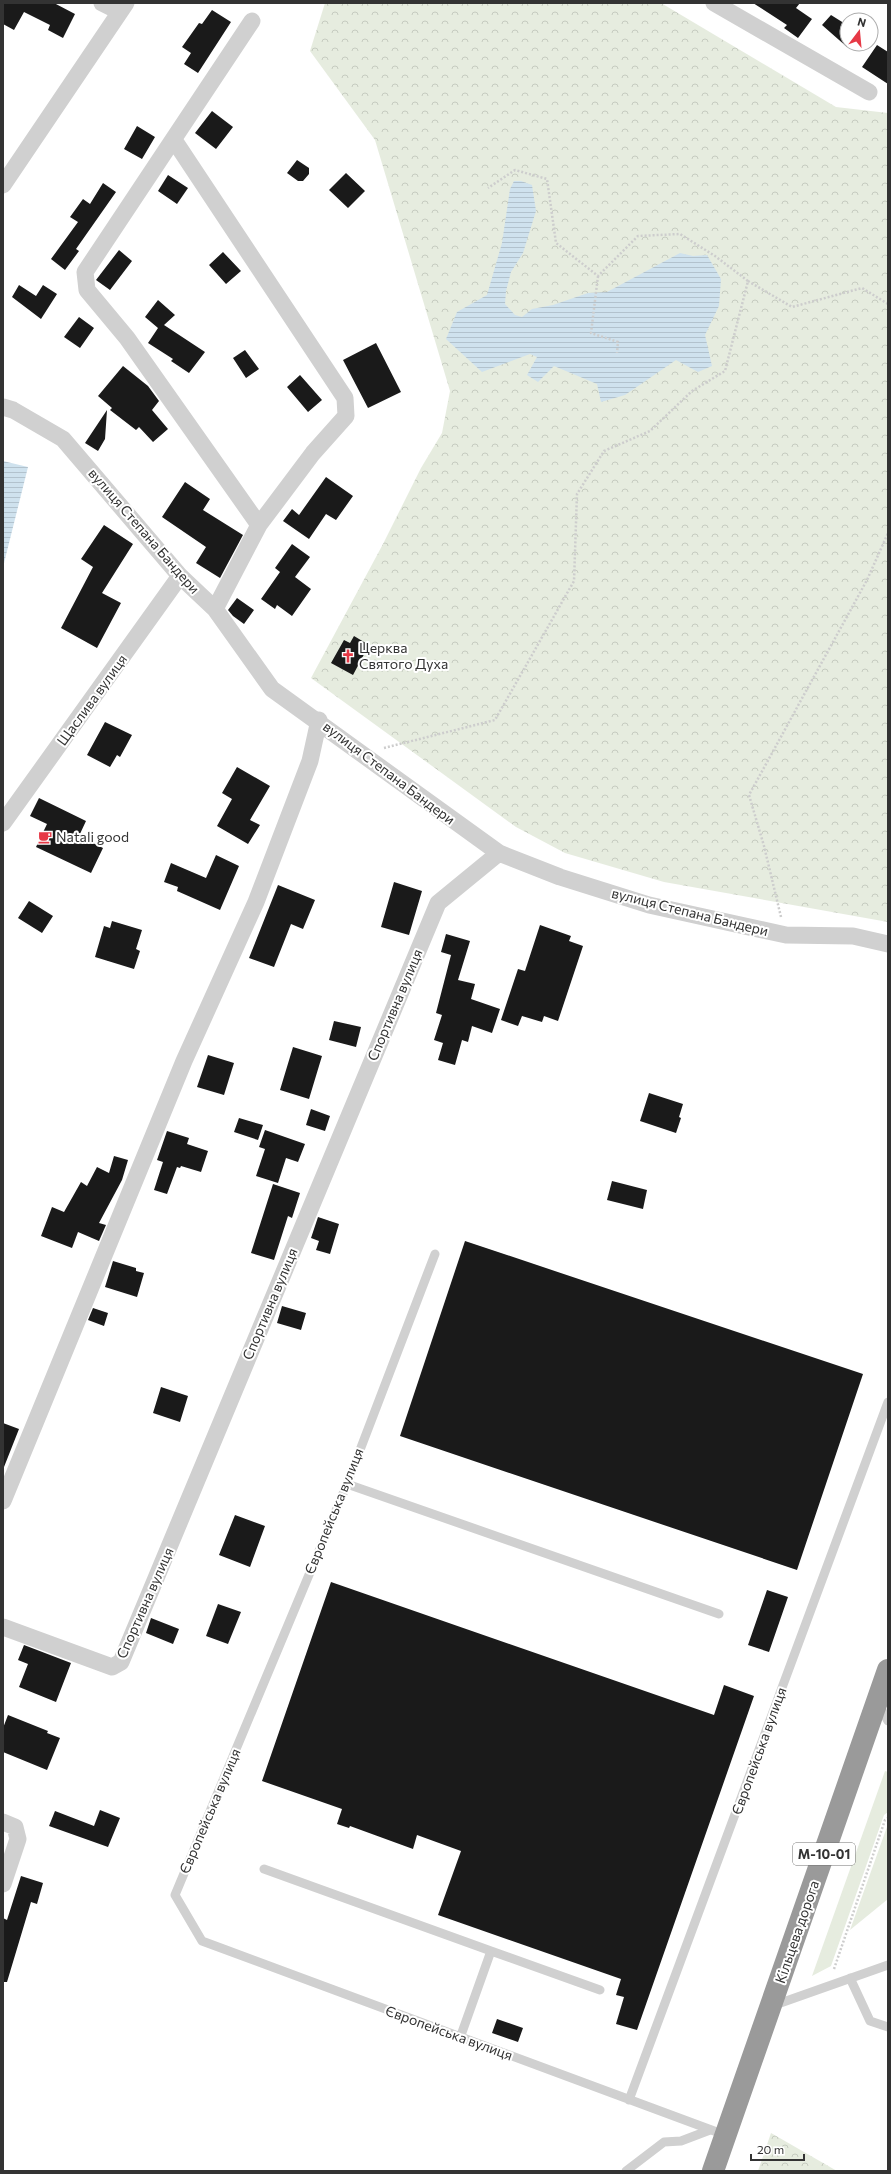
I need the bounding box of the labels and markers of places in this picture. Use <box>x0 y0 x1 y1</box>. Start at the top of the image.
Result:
place label: Церква Святого Духа <box>359 639 448 672</box>
church icon: Церква Святого Духа <box>340 648 356 664</box>
place label: Natali good <box>56 828 129 845</box>
cafe icon: Natali good <box>37 829 53 845</box>

